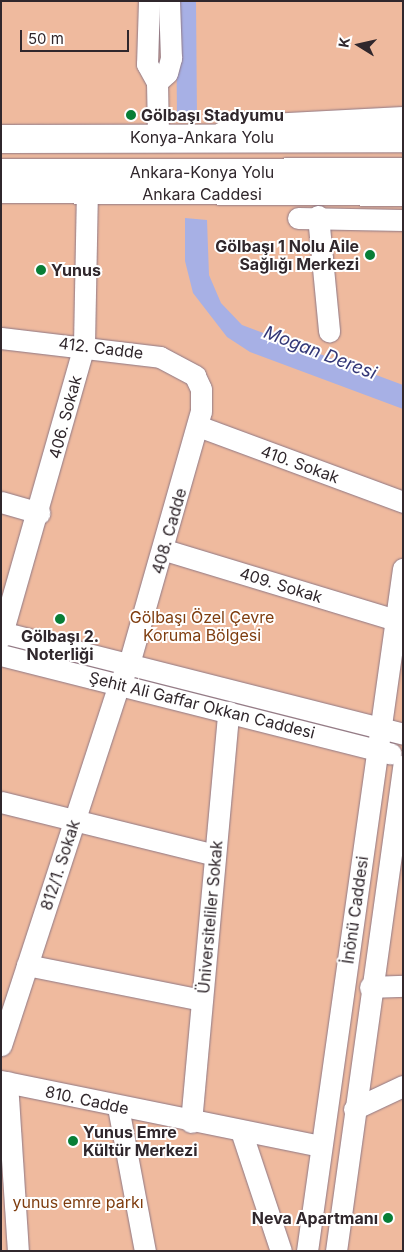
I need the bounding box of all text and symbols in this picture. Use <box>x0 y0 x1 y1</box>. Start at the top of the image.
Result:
scale bar <box>22 20 131 52</box>
north arrow <box>334 20 384 70</box>
text: 50 m <box>28 29 64 48</box>
text: K <box>334 36 353 49</box>
place label: Gölbaşı Stadyumu <box>141 105 284 125</box>
marker: Gölbaşı Stadyumu <box>125 109 137 121</box>
street label: Konya-Ankara Yolu <box>130 127 274 147</box>
street label: Ankara-Konya Yolu <box>130 162 274 182</box>
street label: Ankara Caddesi <box>142 184 262 204</box>
place label: Gölbaşı 1 Nolu Aile Sağlığı Merkezi <box>215 236 359 274</box>
marker: Gölbaşı 1 Nolu Aile Sağlığı Merkezi <box>363 248 377 262</box>
place label: Yunus <box>51 260 101 280</box>
marker: Yunus <box>35 264 47 276</box>
water label: Mogan Deresi <box>261 322 379 384</box>
street label: 412. Cadde <box>58 333 144 363</box>
street label: 406. Sokak <box>45 373 85 461</box>
street label: 410. Sokak <box>258 441 342 487</box>
street label: 408. Cadde <box>148 486 190 576</box>
street label: 409. Sokak <box>237 563 325 607</box>
park label: Gölbaşı Özel Çevre Koruma Bölgesi <box>130 607 274 645</box>
marker: Gölbaşı 2. Noterliği <box>54 613 66 625</box>
place label: Gölbaşı 2. Noterliği <box>21 626 99 664</box>
street label: Şehit Ali Gaffar Okkan Caddesi <box>87 668 317 742</box>
street label: 812/1. Sokak <box>36 817 84 913</box>
street label: Üniversiteliler Sokak <box>194 840 226 994</box>
street label: İnönü Caddesi <box>338 855 372 965</box>
street label: 810. Cadde <box>44 1082 130 1118</box>
place label: Yunus Emre Kültür Merkezi <box>83 1122 197 1160</box>
marker: Yunus Emre Kültür Merkezi <box>67 1135 79 1147</box>
park label: yunus emre parkı <box>12 1192 144 1212</box>
place label: Neva Apartmanı <box>252 1208 378 1228</box>
marker: Neva Apartmanı <box>382 1212 394 1224</box>

